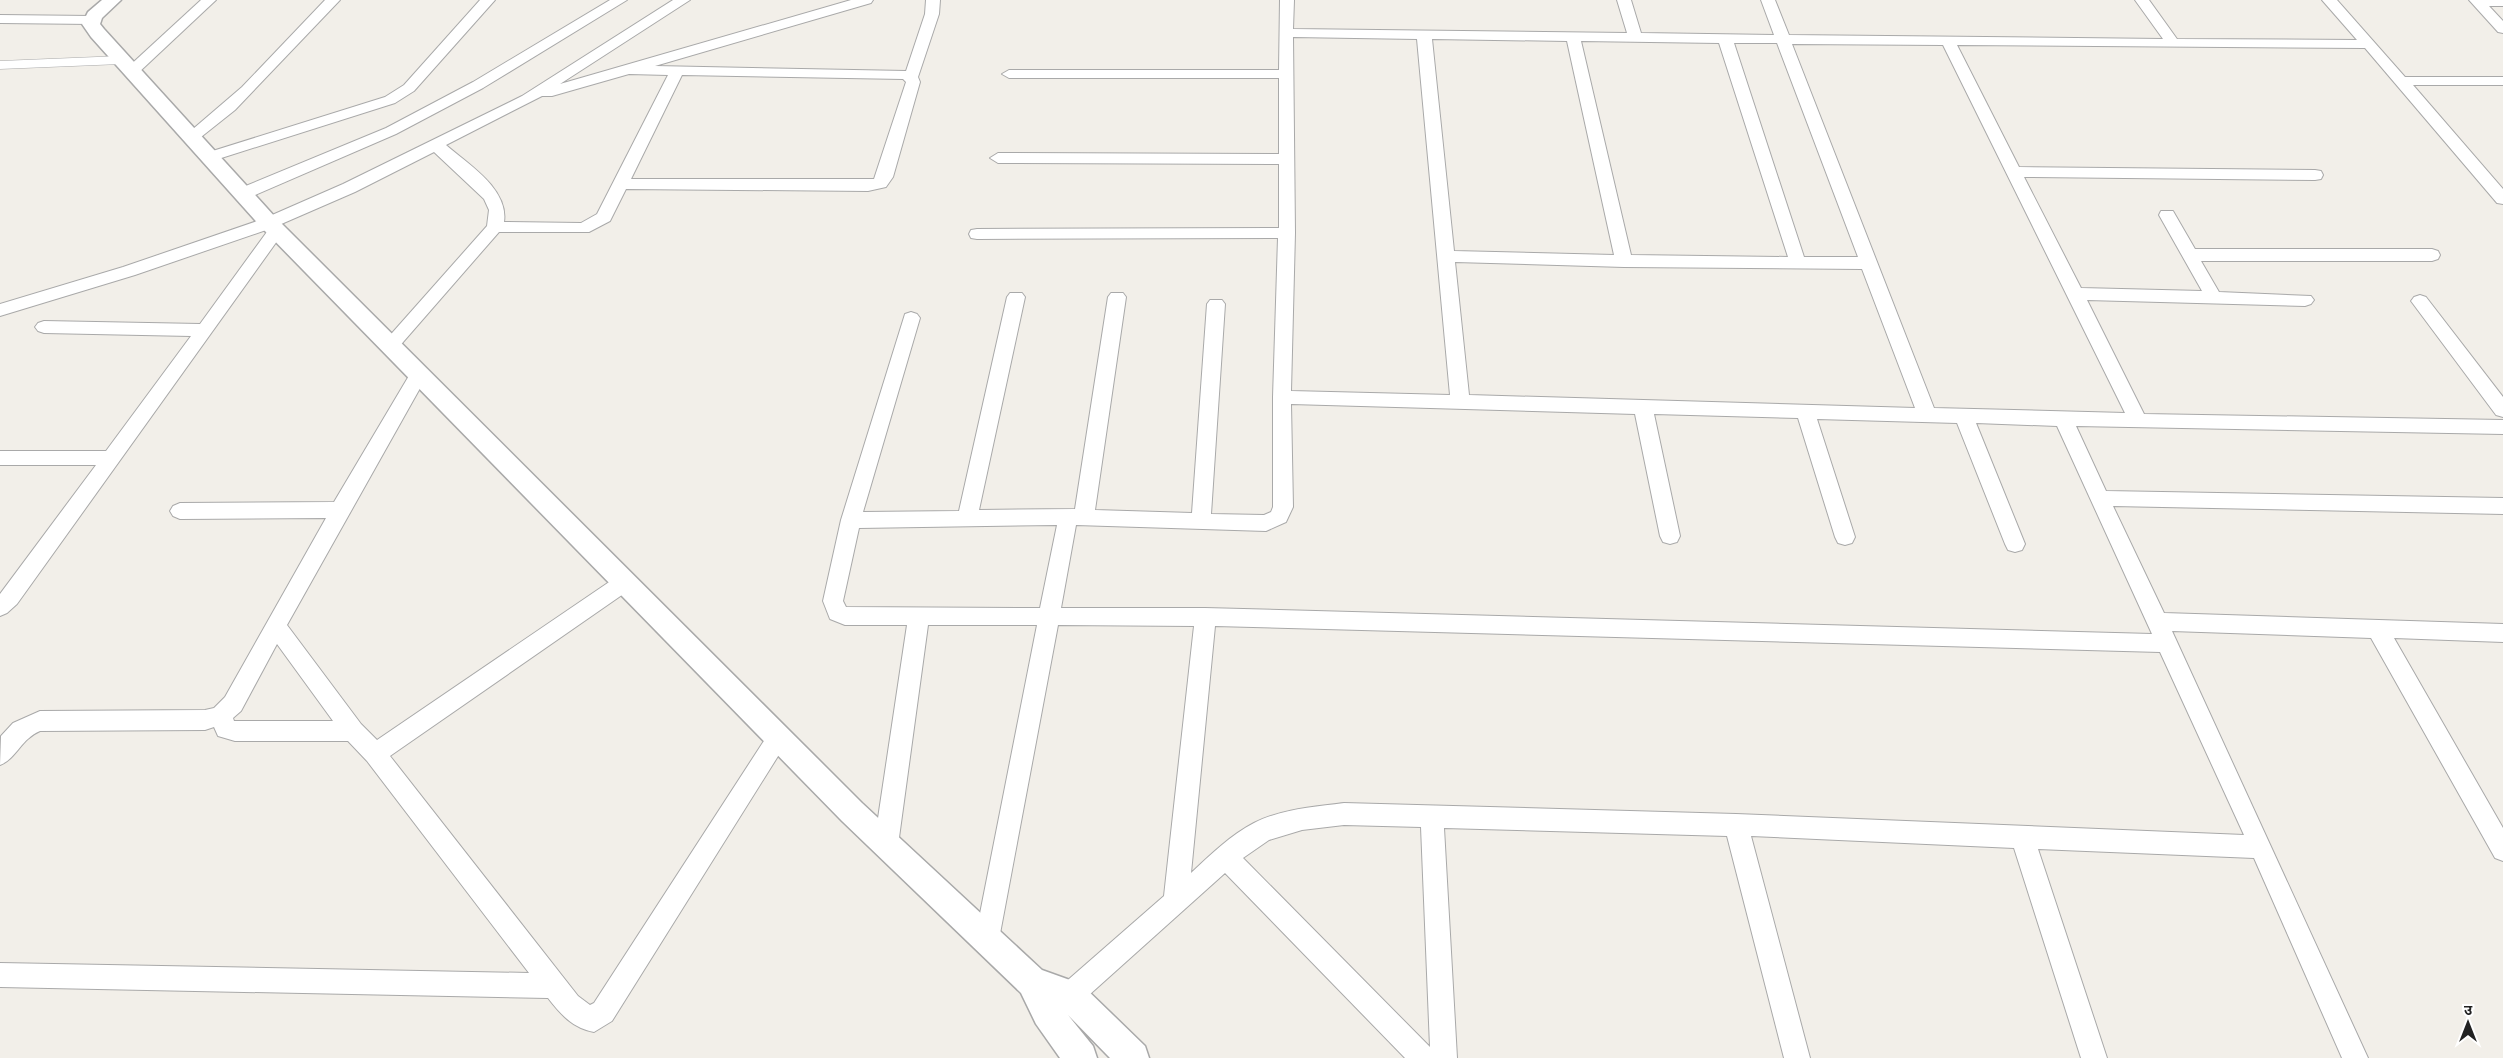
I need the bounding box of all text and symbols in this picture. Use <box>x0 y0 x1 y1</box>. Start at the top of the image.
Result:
north arrow <box>2443 998 2493 1048</box>
text: उ <box>2464 1001 2473 1018</box>

